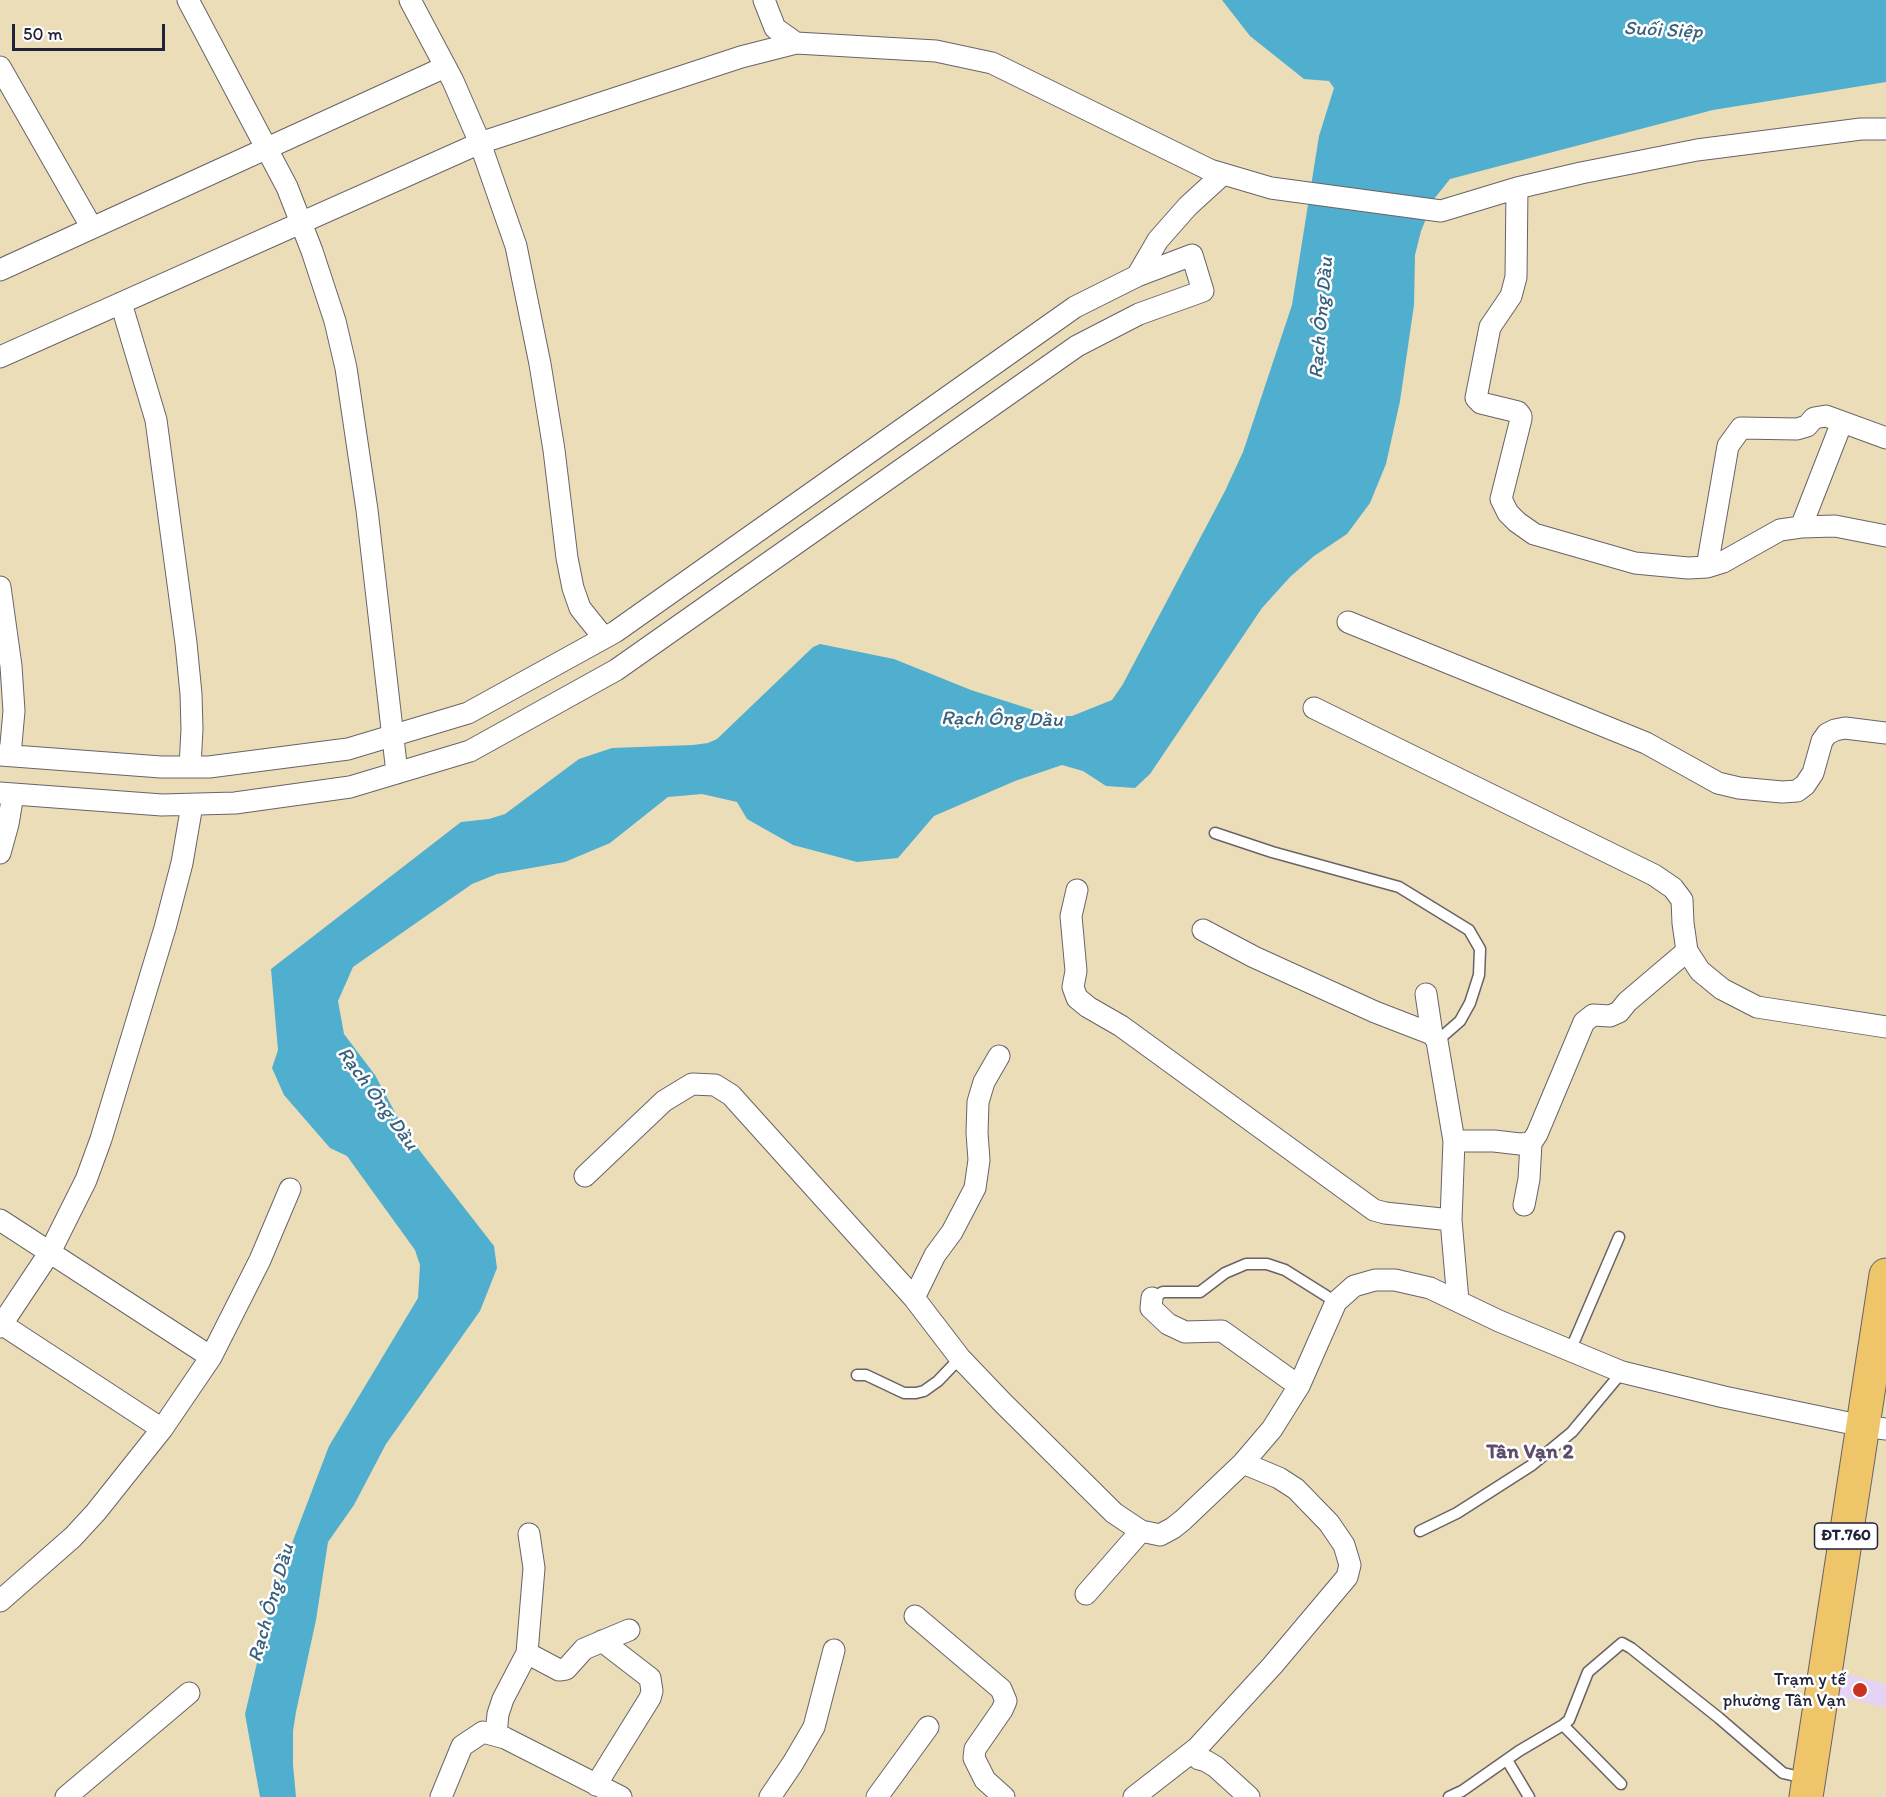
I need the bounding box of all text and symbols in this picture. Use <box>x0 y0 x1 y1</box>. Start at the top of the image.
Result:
scale bar <box>15 12 168 50</box>
water label: Suối Siệp <box>1623 17 1703 45</box>
text: 50 m <box>23 23 63 45</box>
water label: Rạch Ông Dầu <box>1305 256 1339 380</box>
water label: Rạch Ông Dầu <box>941 707 1063 733</box>
water label: Rạch Ông Dầu <box>332 1043 422 1155</box>
district label: Tân Vạn 2 <box>1486 1440 1574 1466</box>
road number: ĐT.760 <box>1814 1523 1878 1549</box>
water label: Rạch Ông Dầu <box>244 1541 300 1665</box>
place label: Trạm y tế phường Tân Vạn <box>1723 1669 1846 1712</box>
marker: Trạm y tế phường Tân Vạn <box>1851 1681 1869 1699</box>

